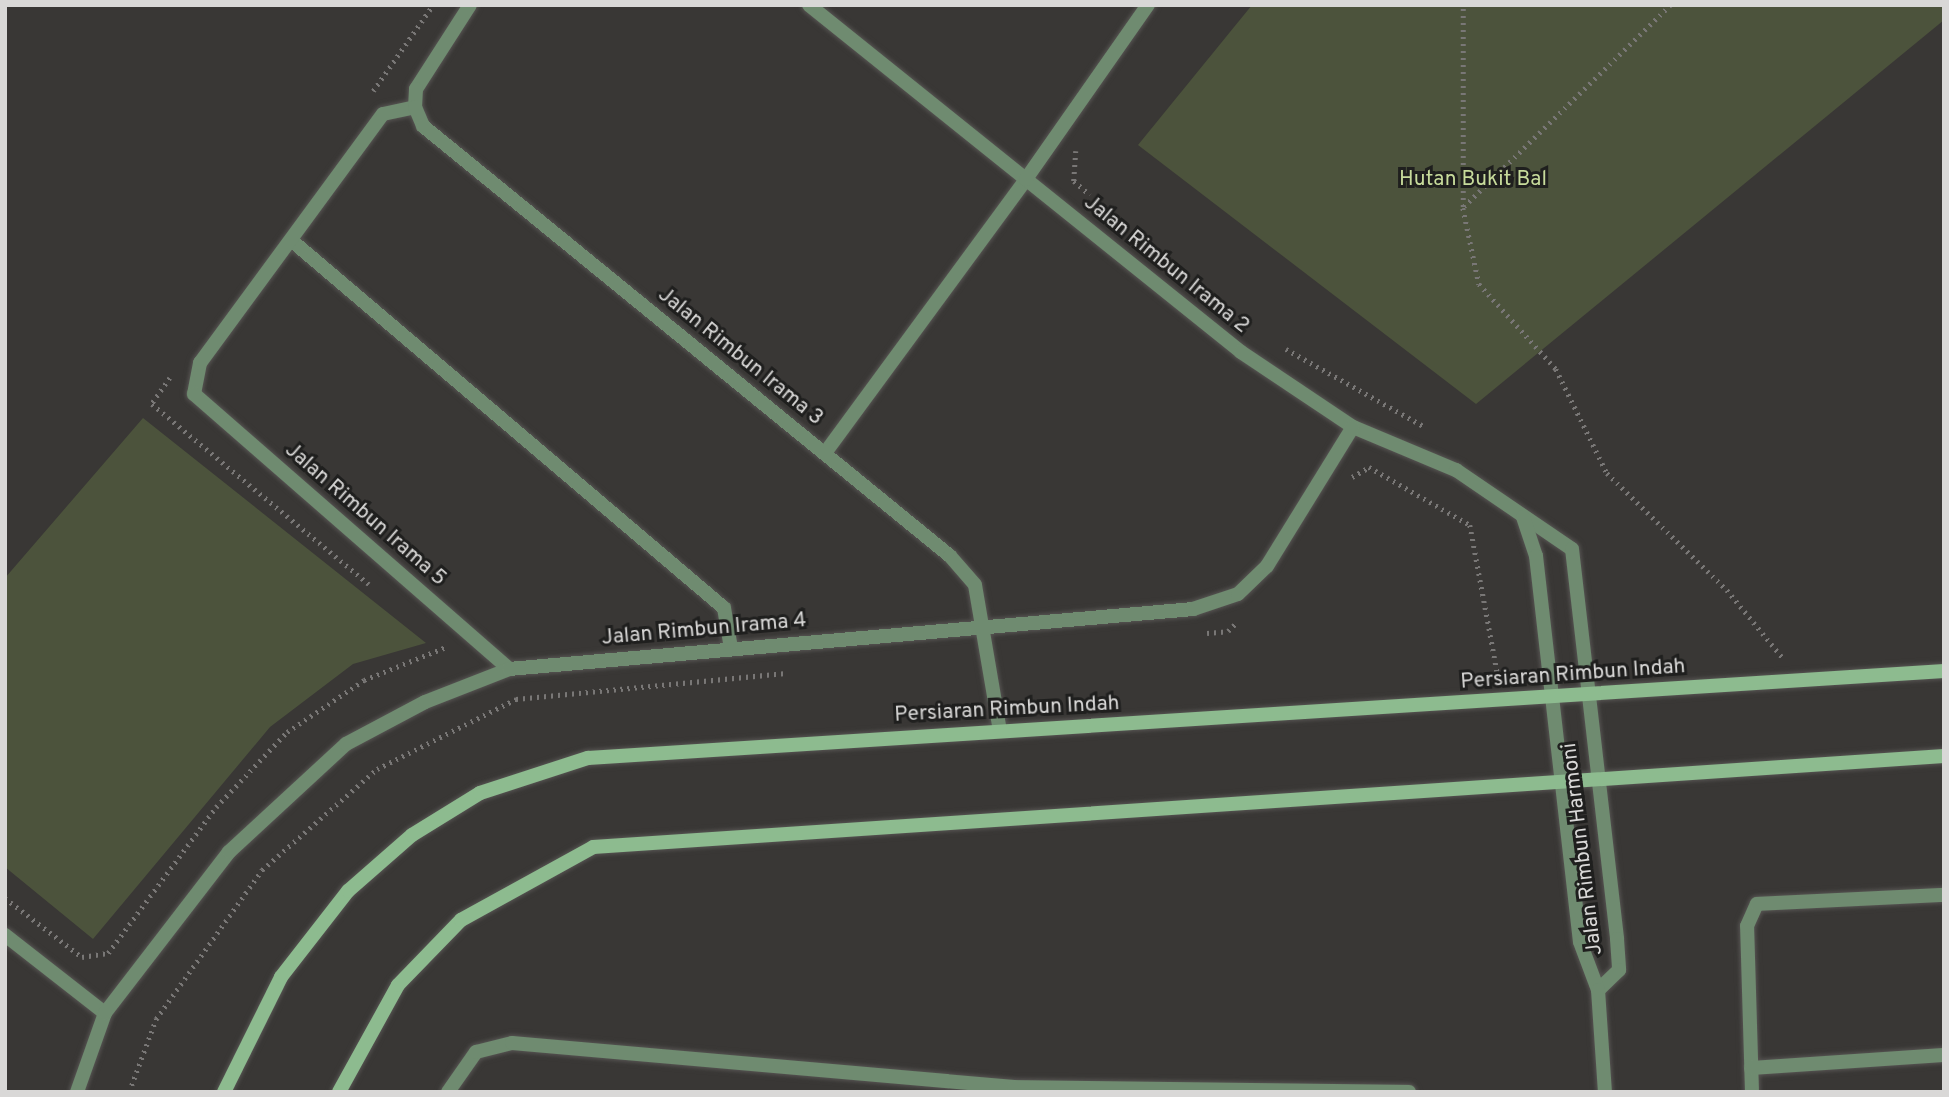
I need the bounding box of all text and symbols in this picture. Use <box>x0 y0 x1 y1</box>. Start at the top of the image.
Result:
park label: Hutan Bukit Bal <box>1399 167 1547 193</box>
street label: Jalan Rimbun Irama 2 <box>1078 191 1254 339</box>
street label: Jalan Rimbun Irama 3 <box>652 283 828 431</box>
street label: Jalan Rimbun Irama 5 <box>279 438 451 592</box>
street label: Jalan Rimbun Irama 4 <box>600 608 808 652</box>
street label: Persiaran Rimbun Indah <box>1460 655 1686 695</box>
street label: Persiaran Rimbun Indah <box>894 692 1120 728</box>
street label: Jalan Rimbun Harmoni <box>1557 741 1609 957</box>

